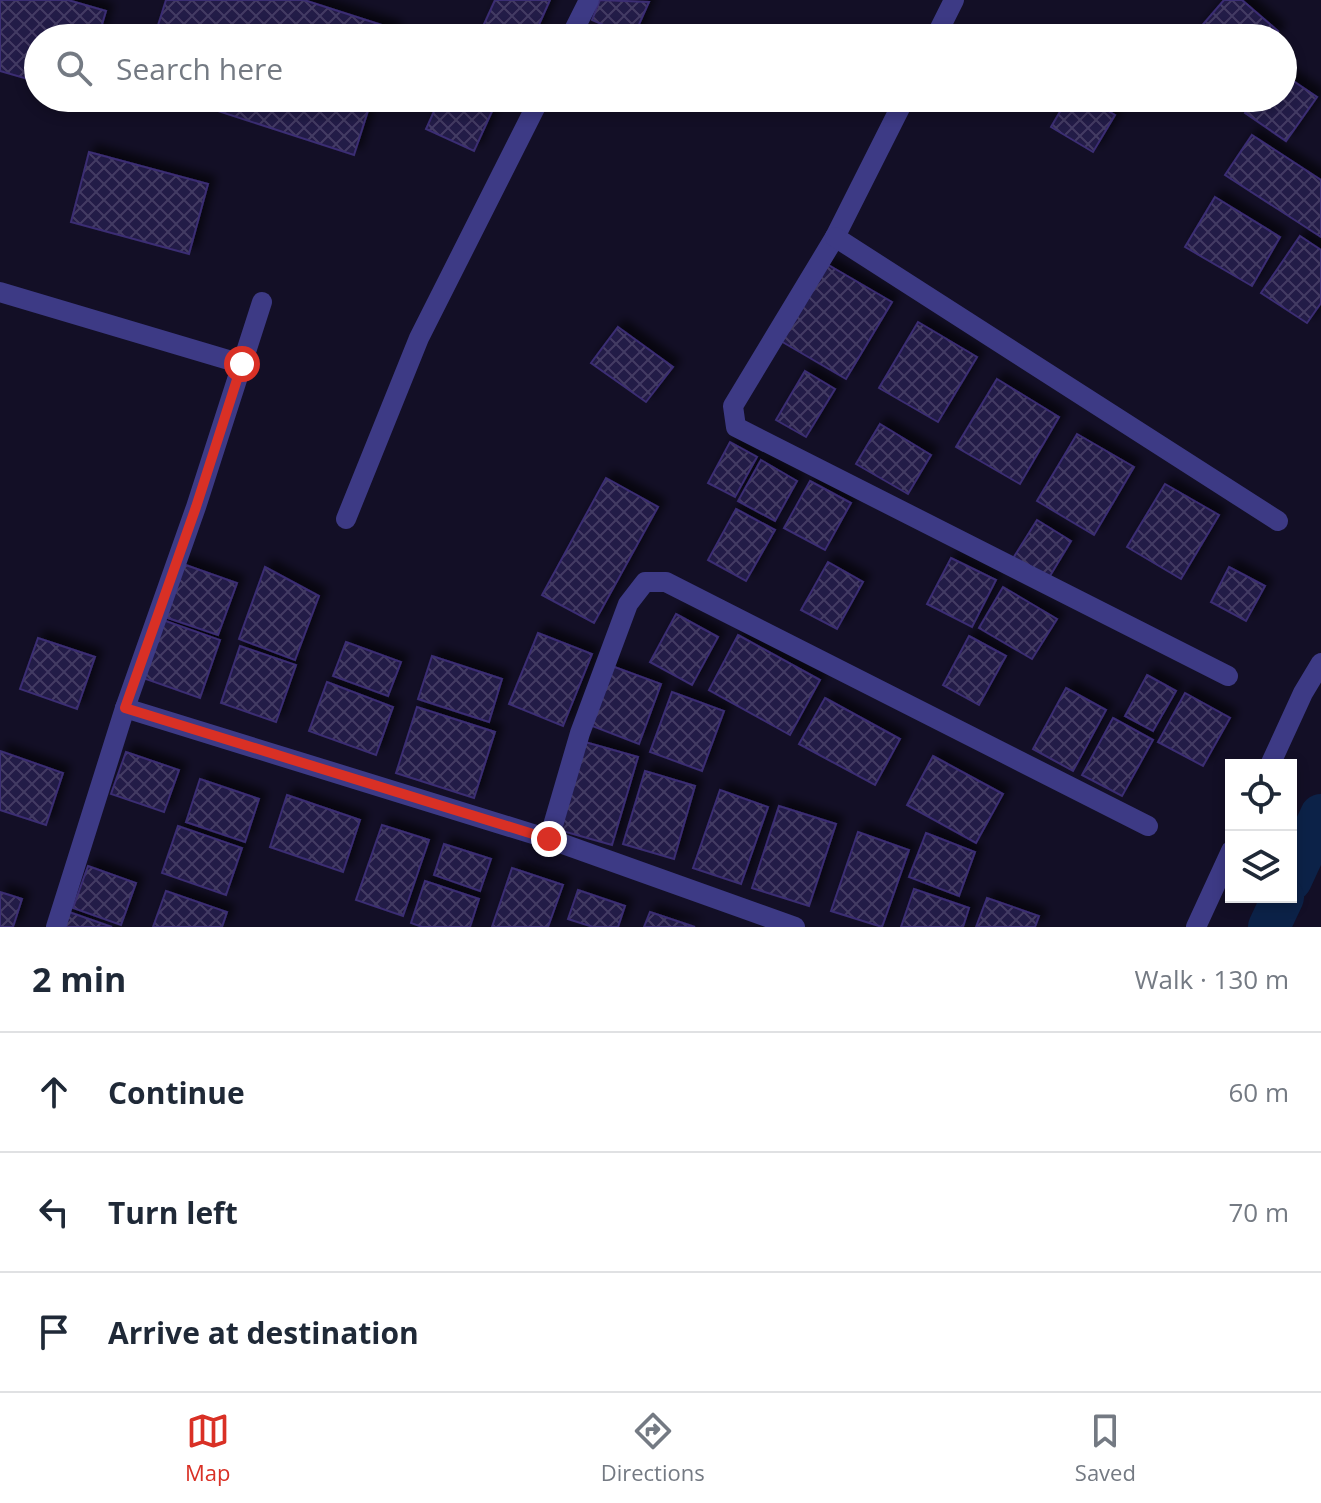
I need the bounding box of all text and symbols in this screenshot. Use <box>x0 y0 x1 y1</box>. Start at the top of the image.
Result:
search box <box>24 24 1297 112</box>
icon: search <box>52 46 96 90</box>
text: Search here <box>116 48 283 89</box>
route start <box>224 346 260 382</box>
map controls <box>1225 759 1297 903</box>
button: locate <box>1225 759 1297 831</box>
route end <box>531 821 567 857</box>
button: layers <box>1225 831 1297 903</box>
text: 2 min <box>32 956 126 1002</box>
text: Walk · 130 m <box>1135 961 1289 997</box>
icon: ahead <box>32 1070 76 1114</box>
text: Continue <box>108 1072 245 1113</box>
text: 60 m <box>1228 1074 1289 1110</box>
icon: left <box>32 1190 76 1234</box>
text: Turn left <box>108 1192 238 1233</box>
text: 70 m <box>1228 1194 1289 1230</box>
icon: arrive <box>32 1310 76 1354</box>
text: Arrive at destination <box>108 1312 419 1353</box>
tab: Map <box>185 1409 231 1487</box>
tab: Directions <box>601 1409 705 1487</box>
tab: Saved <box>1075 1409 1136 1487</box>

